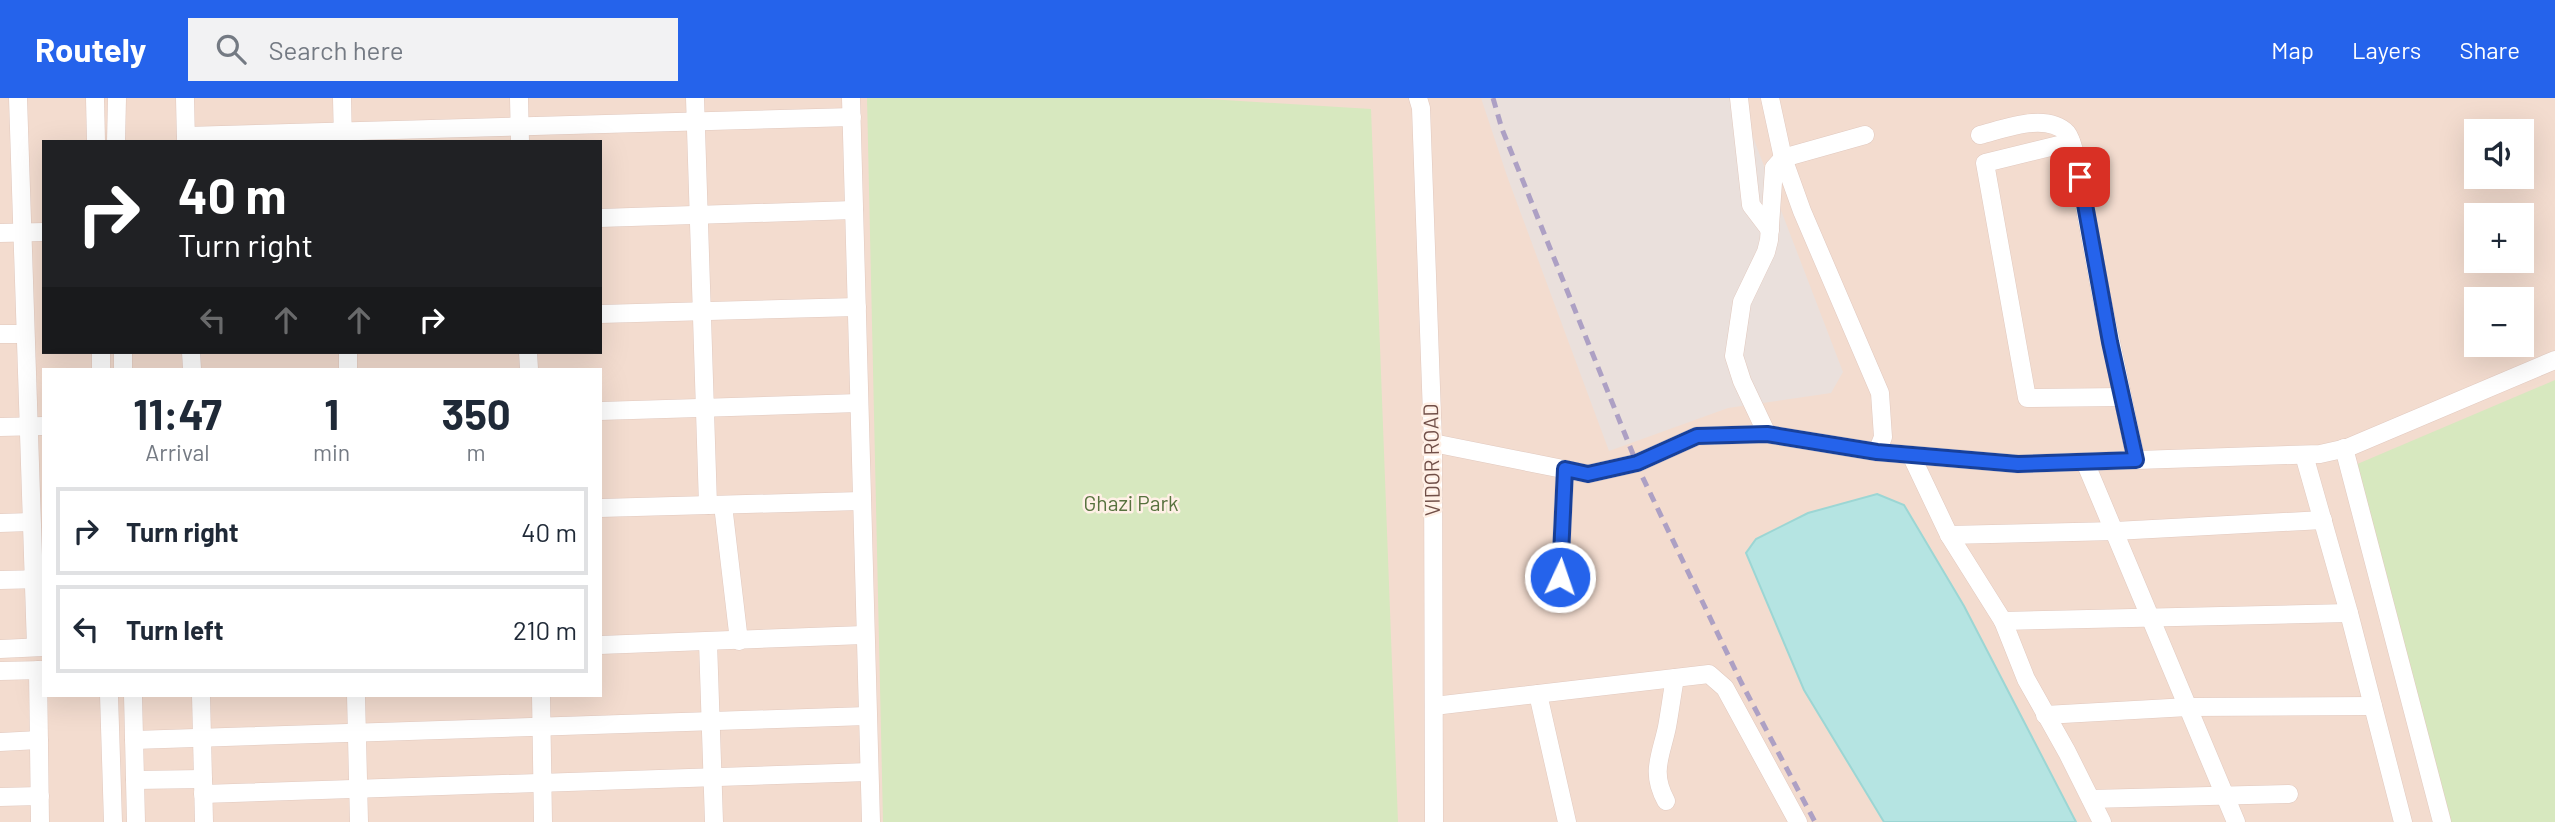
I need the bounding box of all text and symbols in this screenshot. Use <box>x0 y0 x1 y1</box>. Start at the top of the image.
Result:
search box <box>188 18 678 81</box>
text: Routely <box>35 29 146 69</box>
icon: search <box>212 30 250 68</box>
text: Search here <box>268 34 404 65</box>
text: Map <box>2271 35 2314 64</box>
text: Layers <box>2352 35 2421 64</box>
text: Share <box>2459 35 2520 64</box>
map controls <box>2464 119 2534 357</box>
button: sound <box>2464 119 2534 189</box>
pin <box>2050 147 2110 207</box>
icon: arrive <box>2061 158 2099 196</box>
text: 40 m <box>178 165 286 224</box>
icon: right <box>63 168 154 259</box>
button: + <box>2464 203 2534 273</box>
text: Turn right <box>178 225 313 263</box>
button: − <box>2464 287 2534 357</box>
icon: left <box>194 301 232 339</box>
icon: ahead <box>267 301 305 339</box>
icon: ahead <box>340 301 378 339</box>
icon: right <box>413 301 451 339</box>
text: 11:47 <box>133 388 222 438</box>
text: 1 <box>324 388 339 438</box>
text: 350 <box>442 388 511 438</box>
street label: VIDOR ROAD <box>1417 404 1444 516</box>
text: Arrival <box>145 438 210 466</box>
text: min <box>313 438 350 466</box>
text: m <box>467 438 486 466</box>
park label: Ghazi Park <box>1083 490 1179 515</box>
icon: right <box>67 512 105 550</box>
text: Turn right <box>126 516 239 547</box>
text: 40 m <box>521 516 577 547</box>
position arrow <box>1523 540 1597 614</box>
icon: left <box>67 610 105 648</box>
text: Turn left <box>126 614 224 645</box>
text: 210 m <box>513 614 577 645</box>

